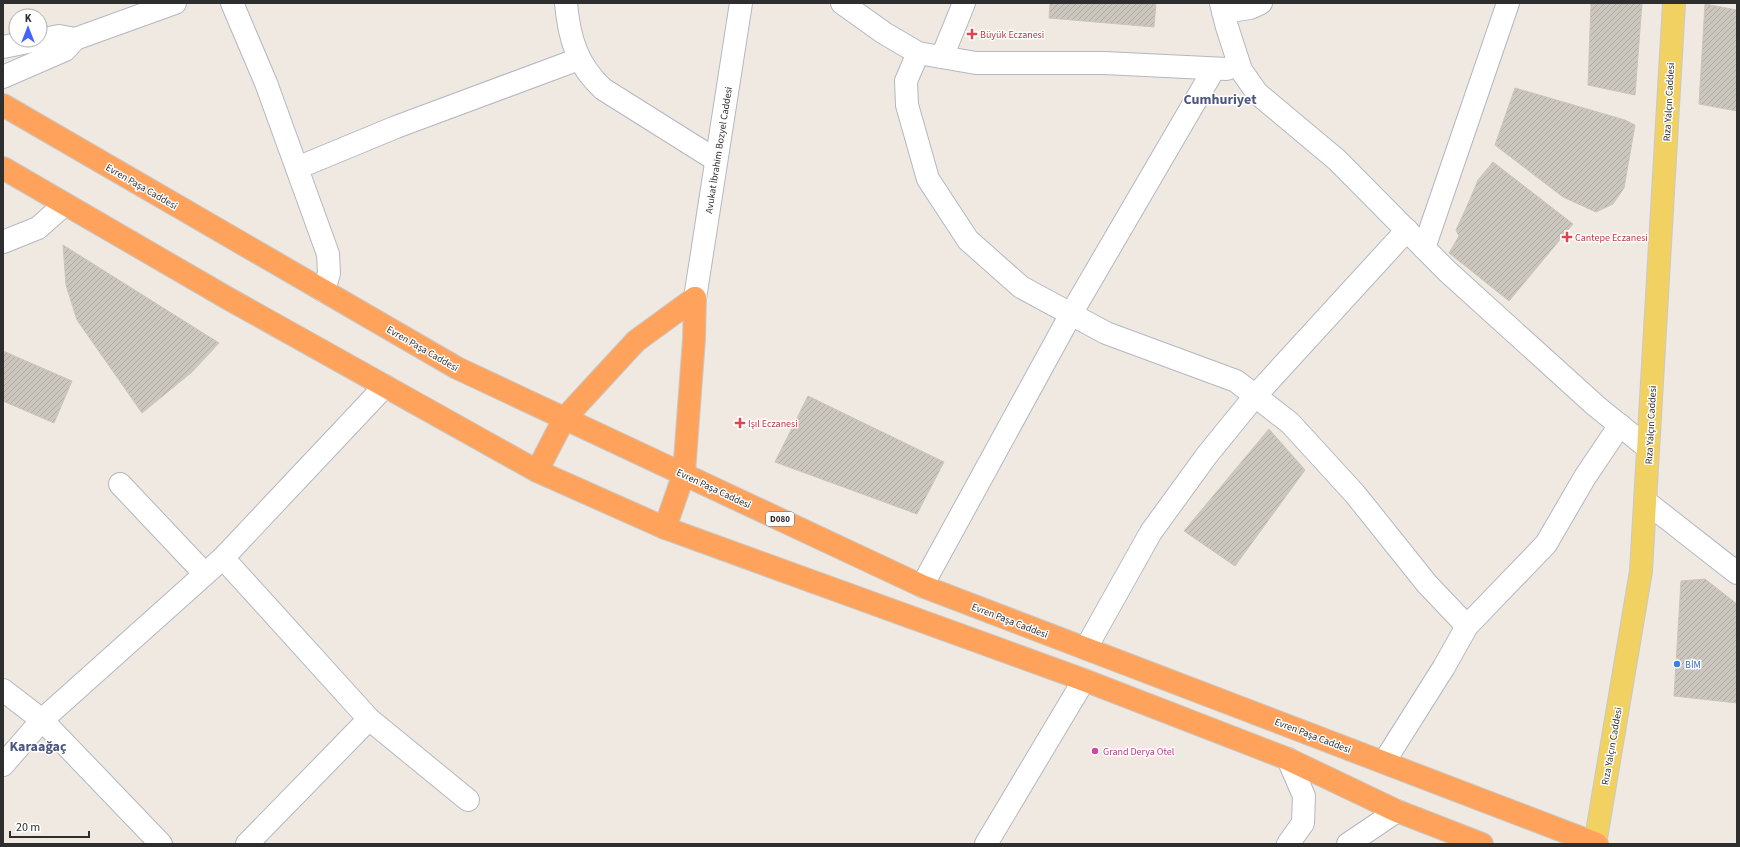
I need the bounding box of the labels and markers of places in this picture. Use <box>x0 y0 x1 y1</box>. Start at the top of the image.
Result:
place label: Büyük Eczanesi <box>980 28 1044 42</box>
marker: Büyük Eczanesi <box>967 29 977 39</box>
place label: Cantepe Eczanesi <box>1575 231 1648 245</box>
marker: Cantepe Eczanesi <box>1562 232 1572 242</box>
place label: Işıl Eczanesi <box>748 417 798 431</box>
marker: Işıl Eczanesi <box>735 418 745 428</box>
place label: BİM <box>1685 658 1701 672</box>
marker: BİM <box>1672 659 1682 669</box>
place label: Grand Derya Otel <box>1103 745 1175 759</box>
marker: Grand Derya Otel <box>1090 746 1100 756</box>

